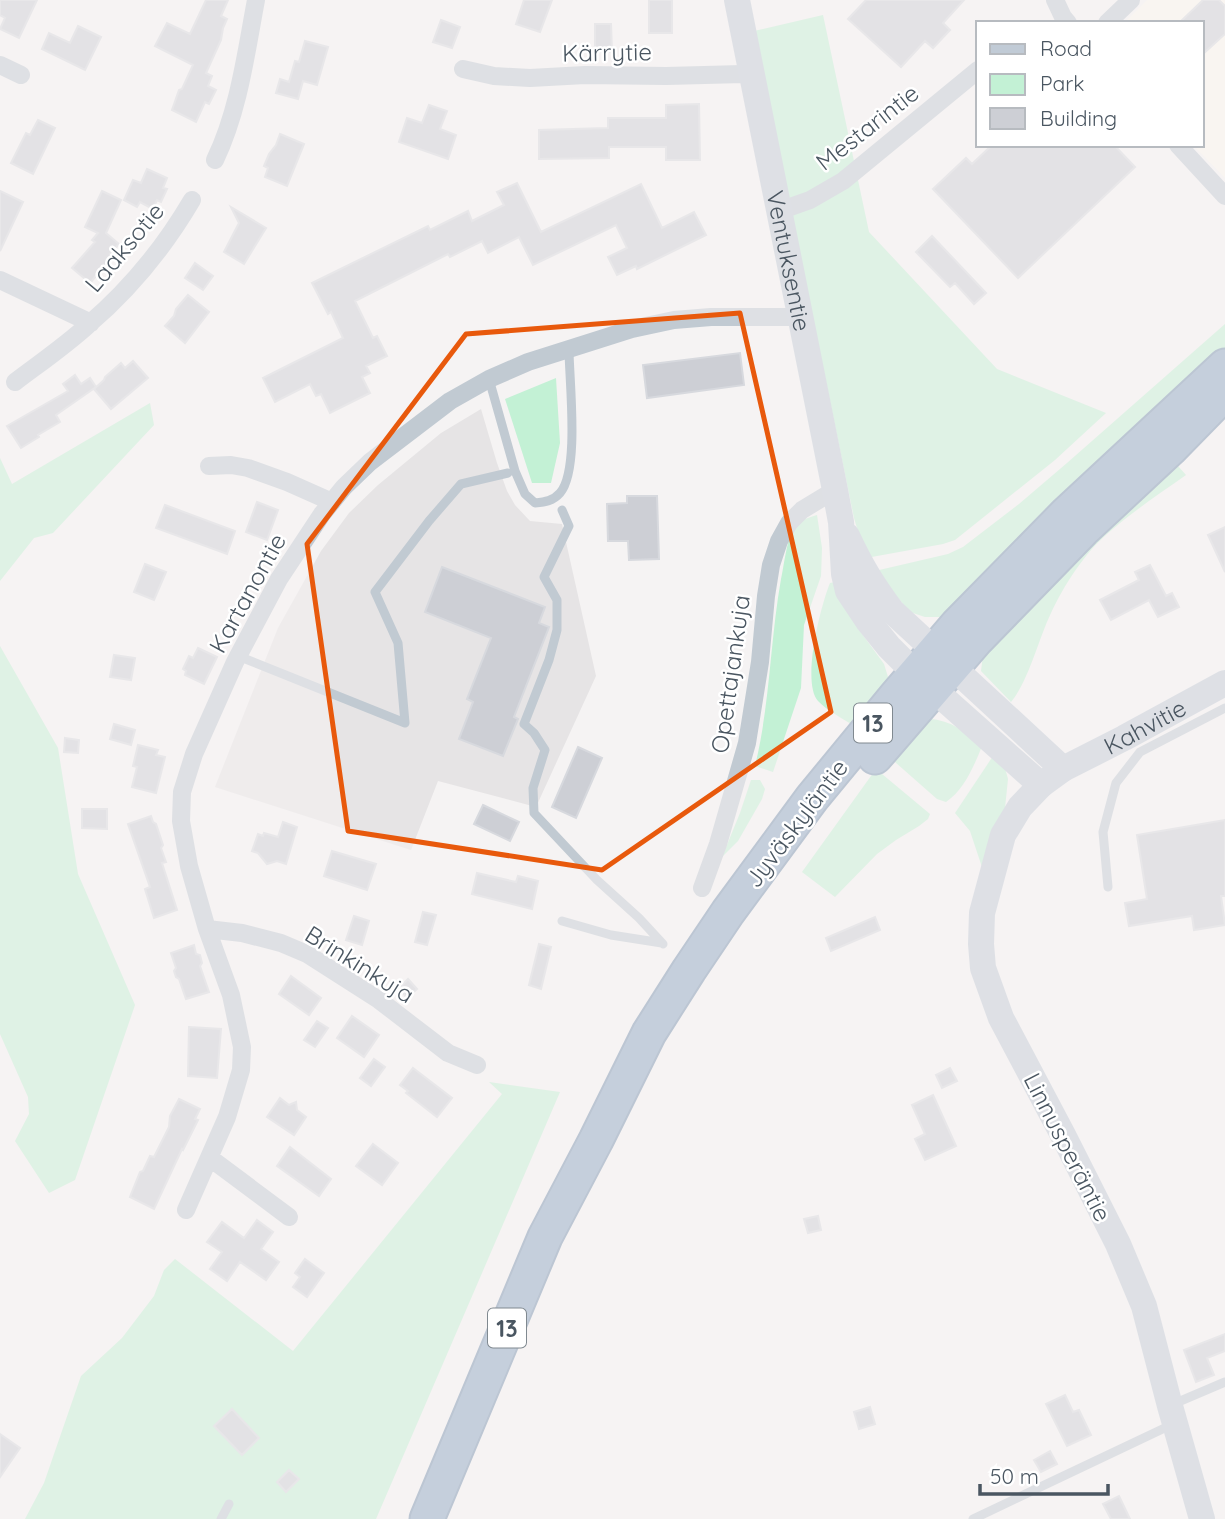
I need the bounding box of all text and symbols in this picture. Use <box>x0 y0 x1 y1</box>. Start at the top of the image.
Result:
legend <box>976 21 1204 147</box>
text: Road <box>1040 35 1092 61</box>
street label: Kärrytie <box>562 36 652 68</box>
text: Park <box>1040 70 1084 96</box>
street label: Mestarintie <box>810 77 924 177</box>
text: Building <box>1040 105 1117 131</box>
street label: Ventuksentie <box>760 188 818 334</box>
street label: Laaksotie <box>78 196 170 298</box>
street label: Kartanontie <box>202 528 292 658</box>
street label: Opettajankuja <box>704 593 756 755</box>
street label: Kahvitie <box>1099 692 1191 761</box>
road number: 13 <box>854 704 892 743</box>
street label: Jyväskyläntie <box>738 753 854 893</box>
street label: Brinkinkuja <box>300 919 420 1009</box>
street label: Linnusperäntie <box>1018 1068 1118 1226</box>
road number: 13 <box>488 1308 526 1348</box>
scale bar <box>980 1452 1108 1496</box>
text: 50 m <box>990 1463 1039 1489</box>

